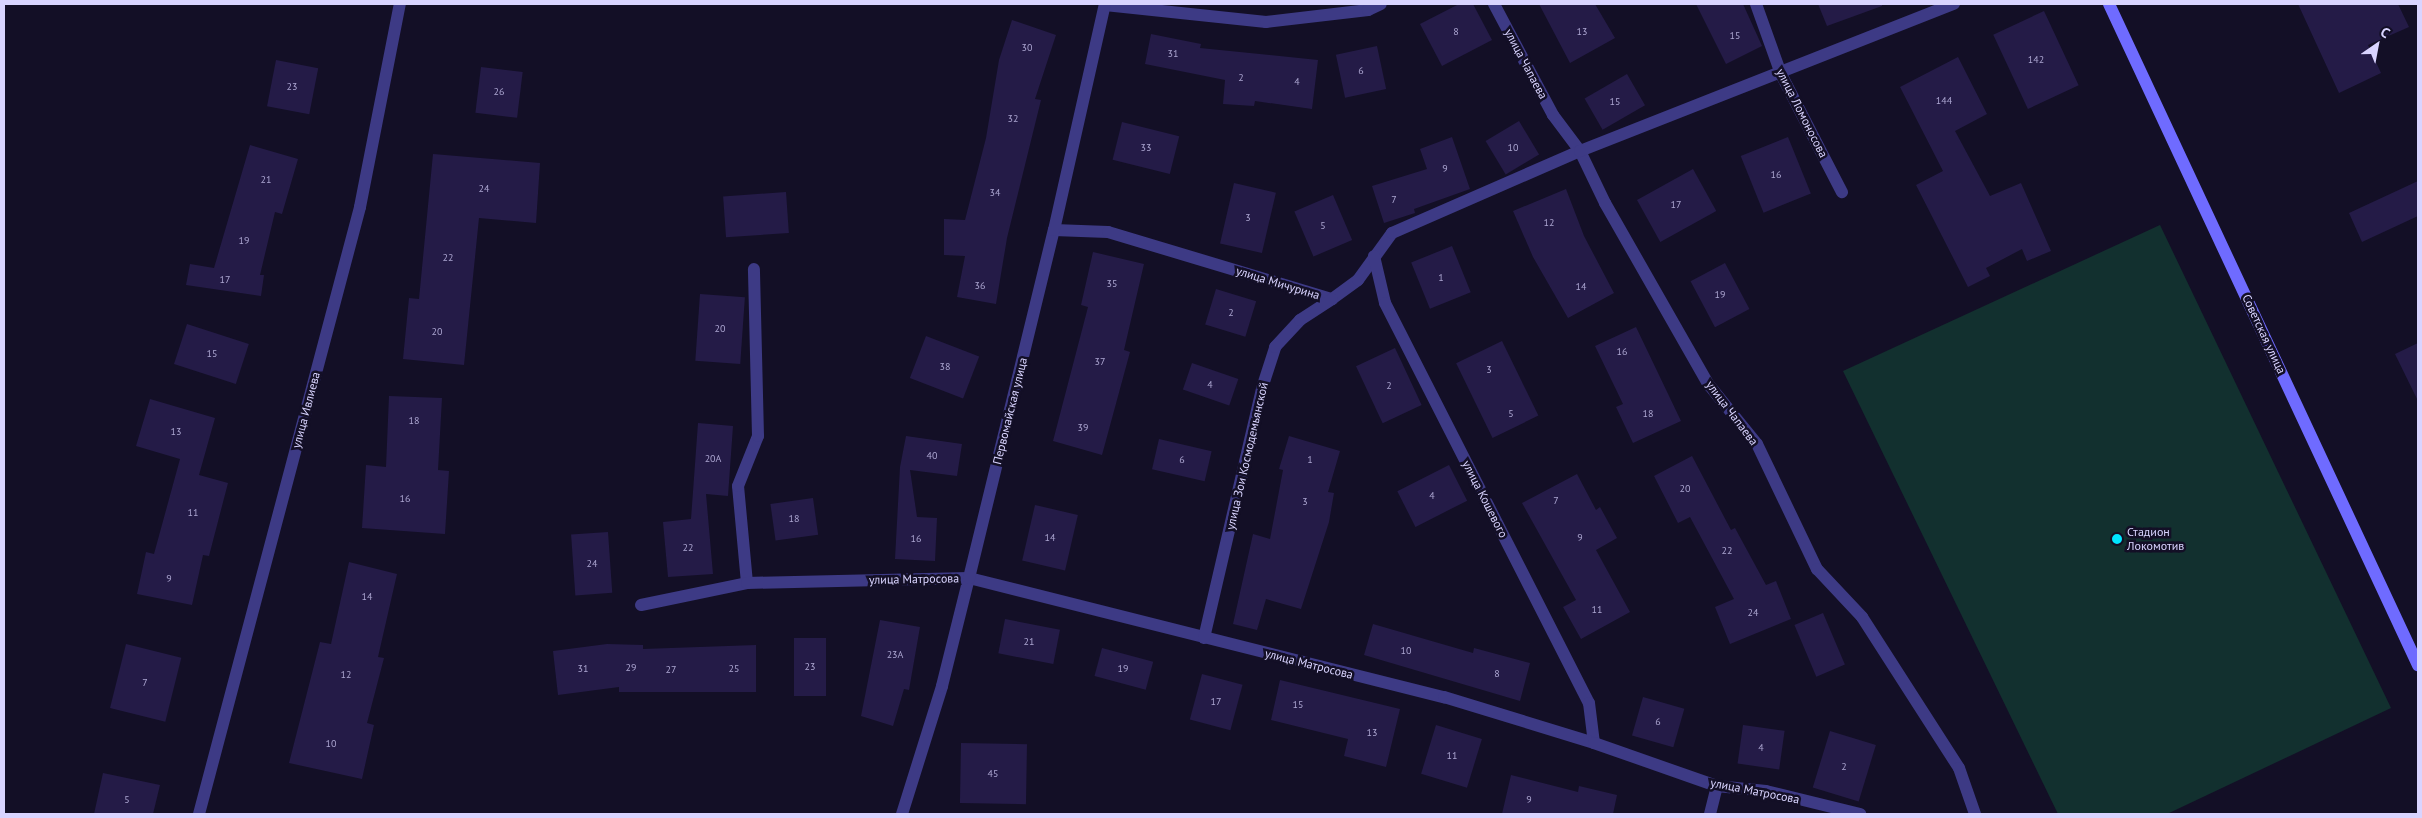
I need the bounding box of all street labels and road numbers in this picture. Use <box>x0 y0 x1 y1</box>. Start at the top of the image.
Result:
street label: улица Чапаева <box>1501 26 1551 102</box>
street label: улица Ломоносова <box>1773 66 1831 160</box>
street label: улица Мичурина <box>1234 263 1322 303</box>
street label: Советская улица <box>2239 292 2289 376</box>
street label: Первомайская улица <box>990 356 1030 466</box>
street label: улица Ивлиева <box>289 370 323 450</box>
street label: улица Чапаева <box>1703 378 1761 448</box>
street label: улица Зои Космодемьянской <box>1223 381 1271 531</box>
street label: улица Кошевого <box>1459 458 1511 540</box>
street label: улица Матросова <box>869 571 959 587</box>
street label: улица Матросова <box>1263 646 1355 682</box>
street label: улица Матросова <box>1709 775 1801 807</box>

